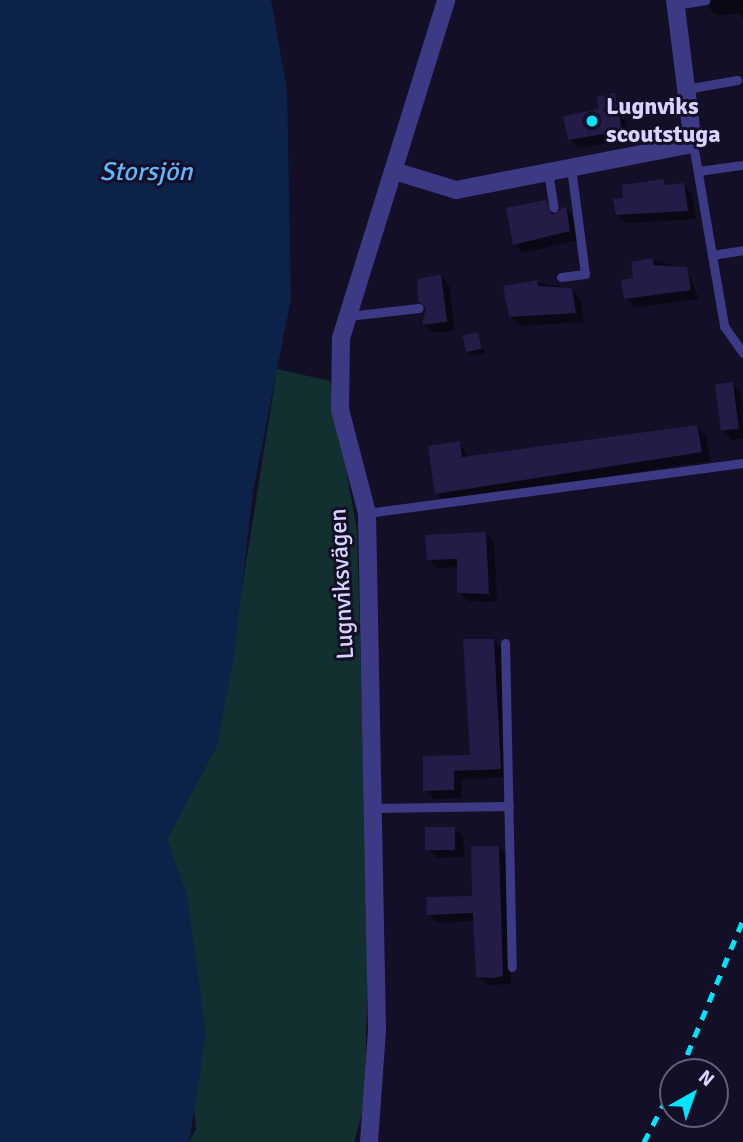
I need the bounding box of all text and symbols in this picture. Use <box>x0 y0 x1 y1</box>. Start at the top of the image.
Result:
place label: Lugnviks scoutstuga <box>606 93 721 149</box>
marker: Lugnviks scoutstuga <box>584 113 600 129</box>
water label: Storsjön <box>100 157 192 189</box>
street label: Lugnviksvägen <box>324 508 360 660</box>
north arrow <box>659 1058 729 1128</box>
text: N <box>693 1065 719 1092</box>

